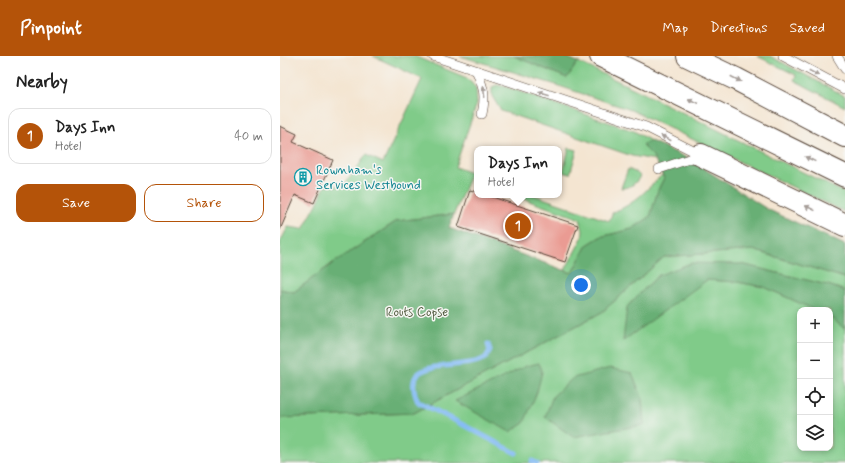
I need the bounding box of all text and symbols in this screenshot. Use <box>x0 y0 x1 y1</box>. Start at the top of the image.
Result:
text: Pinpoint <box>20 16 82 41</box>
text: Map <box>662 19 688 37</box>
text: Directions <box>710 19 768 37</box>
text: Saved <box>790 19 825 37</box>
one-way arrow <box>808 69 820 76</box>
text: Nearby <box>16 71 68 93</box>
one-way arrow <box>730 76 741 82</box>
one-way arrow <box>480 86 487 99</box>
one-way arrow <box>538 91 550 97</box>
one-way arrow <box>688 98 699 104</box>
text: Days Inn <box>55 118 115 138</box>
text: 1 <box>27 128 33 145</box>
text: 40 m <box>234 128 263 145</box>
one-way arrow <box>661 135 672 141</box>
text: Hotel <box>55 138 81 155</box>
popup <box>474 146 562 198</box>
text: Days Inn <box>488 154 548 174</box>
one-way arrow <box>804 156 816 162</box>
place label: Rownham's Services Westbound <box>316 162 421 194</box>
building icon: Rownham's Services Westbound <box>293 167 313 187</box>
text: Hotel <box>488 174 514 191</box>
button: Save <box>16 184 136 222</box>
button: Share <box>144 184 264 222</box>
one-way arrow <box>804 205 816 211</box>
pin: 1 <box>505 211 531 241</box>
your location <box>571 275 591 295</box>
park label: Routs Copse <box>386 304 448 321</box>
map controls <box>797 307 833 451</box>
button: + <box>797 307 833 343</box>
button: − <box>797 343 833 379</box>
button: locate <box>797 379 833 415</box>
button: layers <box>797 415 833 451</box>

